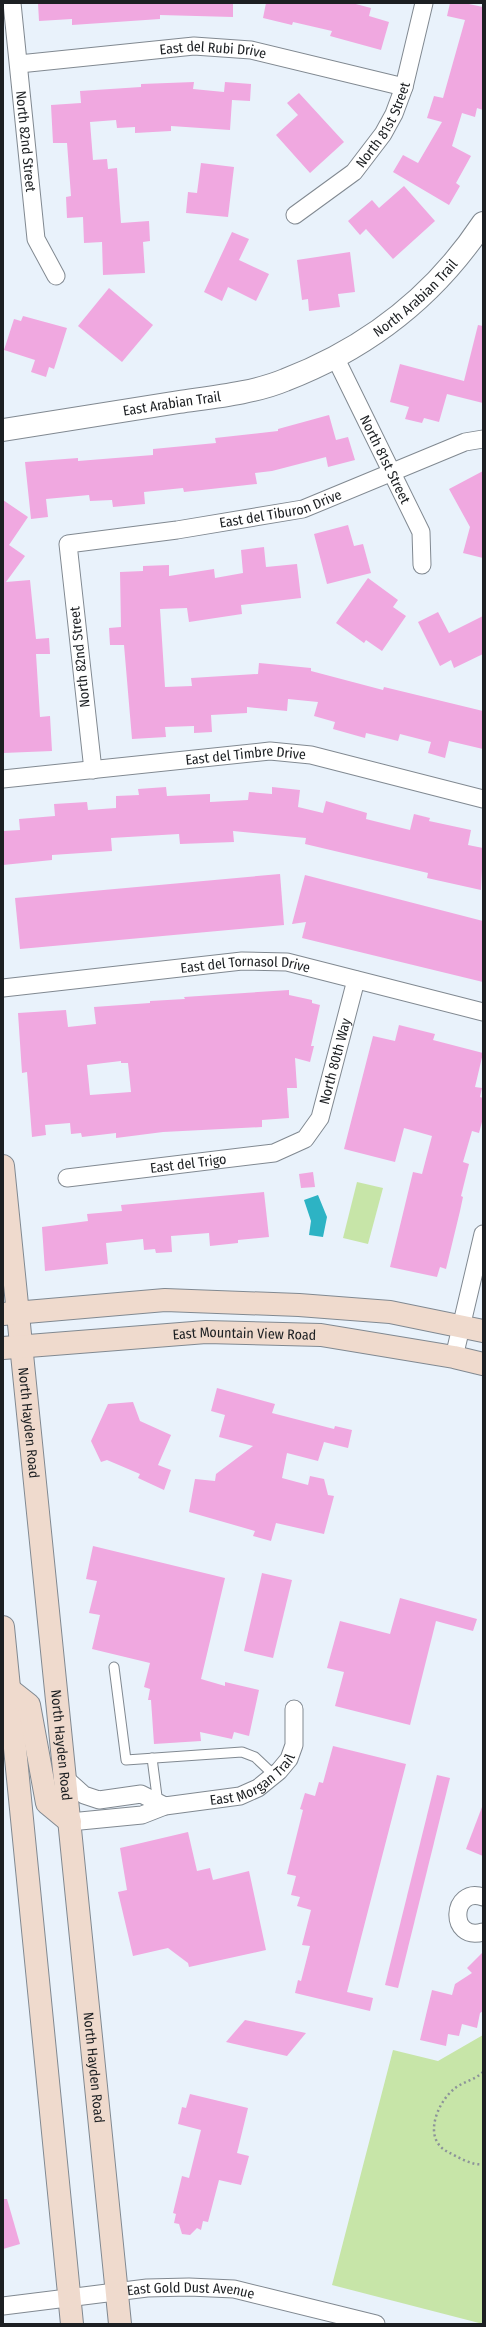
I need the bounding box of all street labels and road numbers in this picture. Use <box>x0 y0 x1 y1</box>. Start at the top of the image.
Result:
street label: East del Rubi Drive <box>159 38 268 62</box>
street label: North 81st Street <box>352 80 413 171</box>
street label: North 82nd Street <box>12 90 40 193</box>
street label: North Arabian Trail <box>370 256 461 340</box>
street label: East Arabian Trail <box>122 388 222 419</box>
street label: North 81st Street <box>356 412 414 507</box>
street label: East del Tiburon Drive <box>218 486 344 531</box>
street label: North 82nd Street <box>66 605 94 708</box>
street label: East del Timbre Drive <box>185 742 307 768</box>
street label: East del Tornasol Drive <box>180 952 312 976</box>
street label: North 80th Way <box>315 1015 354 1106</box>
street label: East del Trigo <box>149 1150 227 1176</box>
street label: East Mountain View Road <box>172 1323 316 1343</box>
street label: North Hayden Road <box>15 1366 43 1479</box>
street label: North Hayden Road <box>47 1689 76 1801</box>
street label: East Morgan Trail <box>209 1751 299 1808</box>
street label: North Hayden Road <box>80 2011 108 2124</box>
street label: East Gold Dust Avenue <box>126 2278 256 2302</box>

